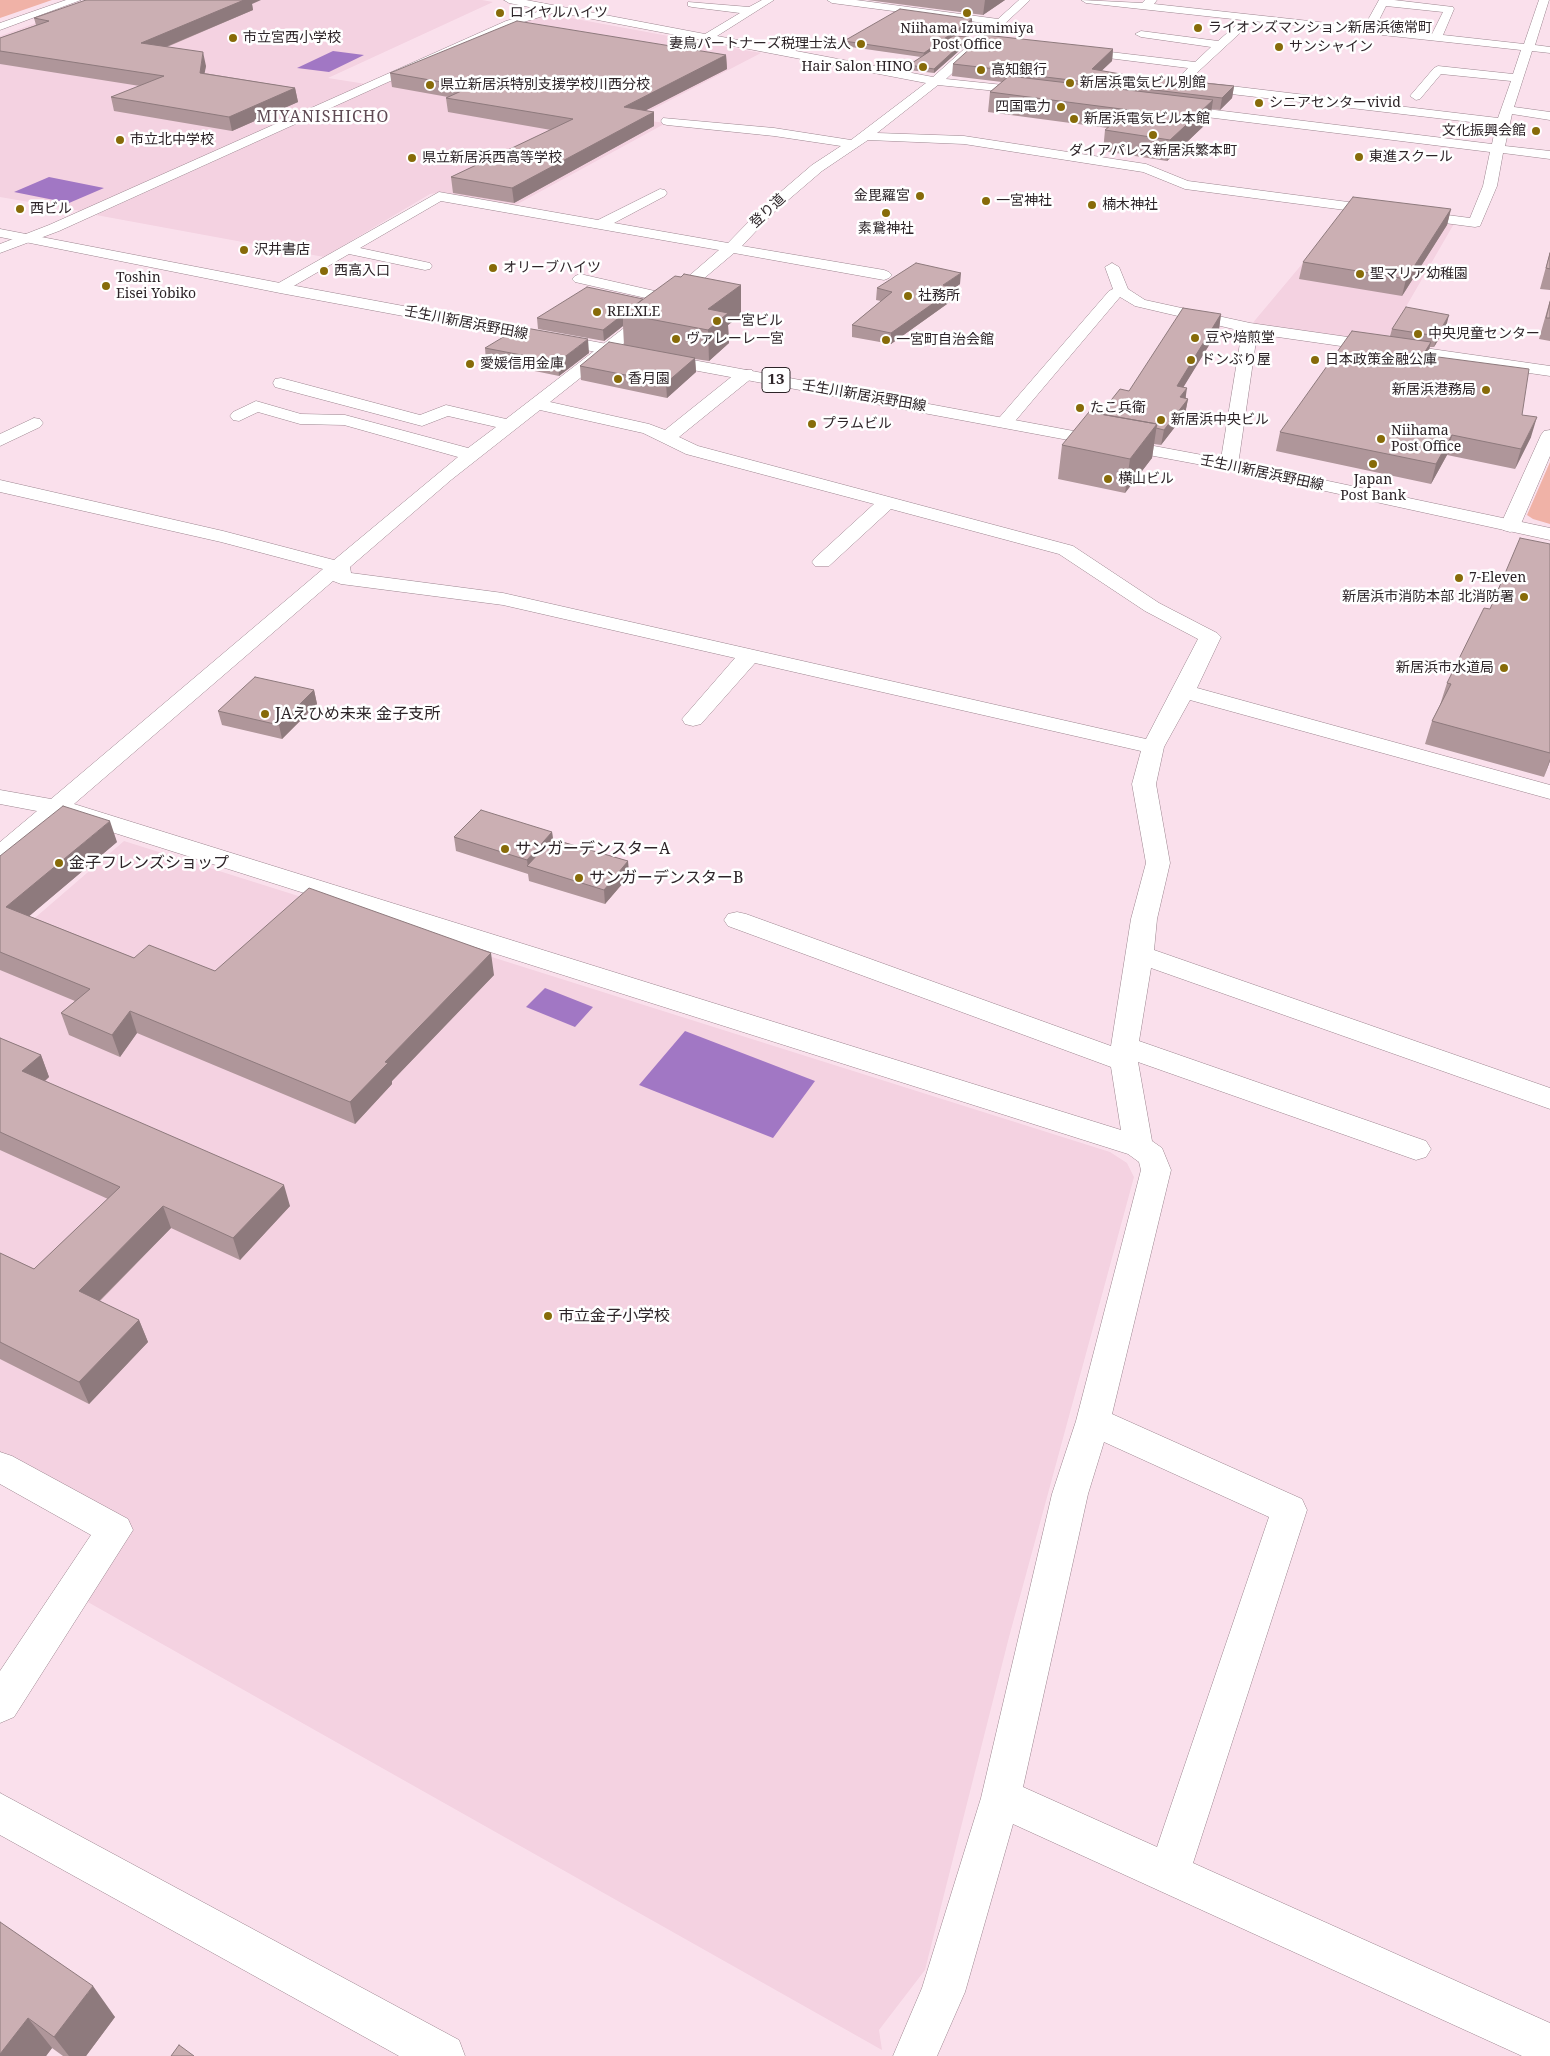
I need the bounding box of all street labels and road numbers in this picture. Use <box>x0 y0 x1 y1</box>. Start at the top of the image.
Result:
street label: 登り道 <box>747 191 789 231</box>
street label: 壬生川新居浜野田線 <box>403 303 529 343</box>
road number: 13 <box>762 368 790 392</box>
street label: 壬生川新居浜野田線 <box>800 377 928 415</box>
street label: 壬生川新居浜野田線 <box>1199 452 1325 494</box>

